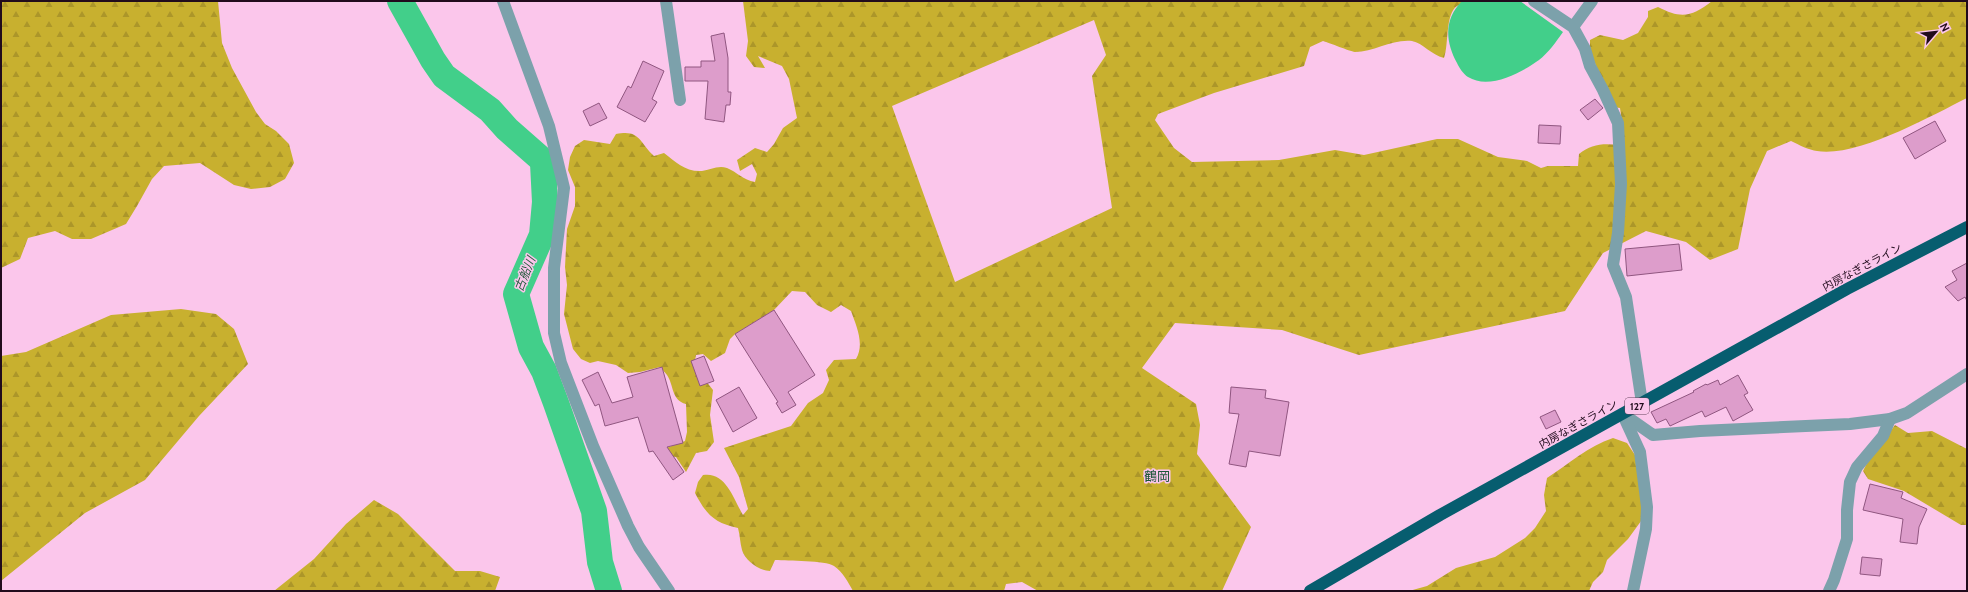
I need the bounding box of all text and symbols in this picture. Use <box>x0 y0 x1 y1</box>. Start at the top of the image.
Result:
north arrow <box>1916 12 1956 52</box>
text: N <box>1937 21 1953 34</box>
street label: 内房なぎさライン <box>1820 240 1904 294</box>
water label: 古船川 <box>511 252 539 293</box>
street label: 内房なぎさライン <box>1536 397 1620 451</box>
road number: 127 <box>1625 398 1649 414</box>
district label: 鶴岡 <box>1144 468 1170 484</box>

